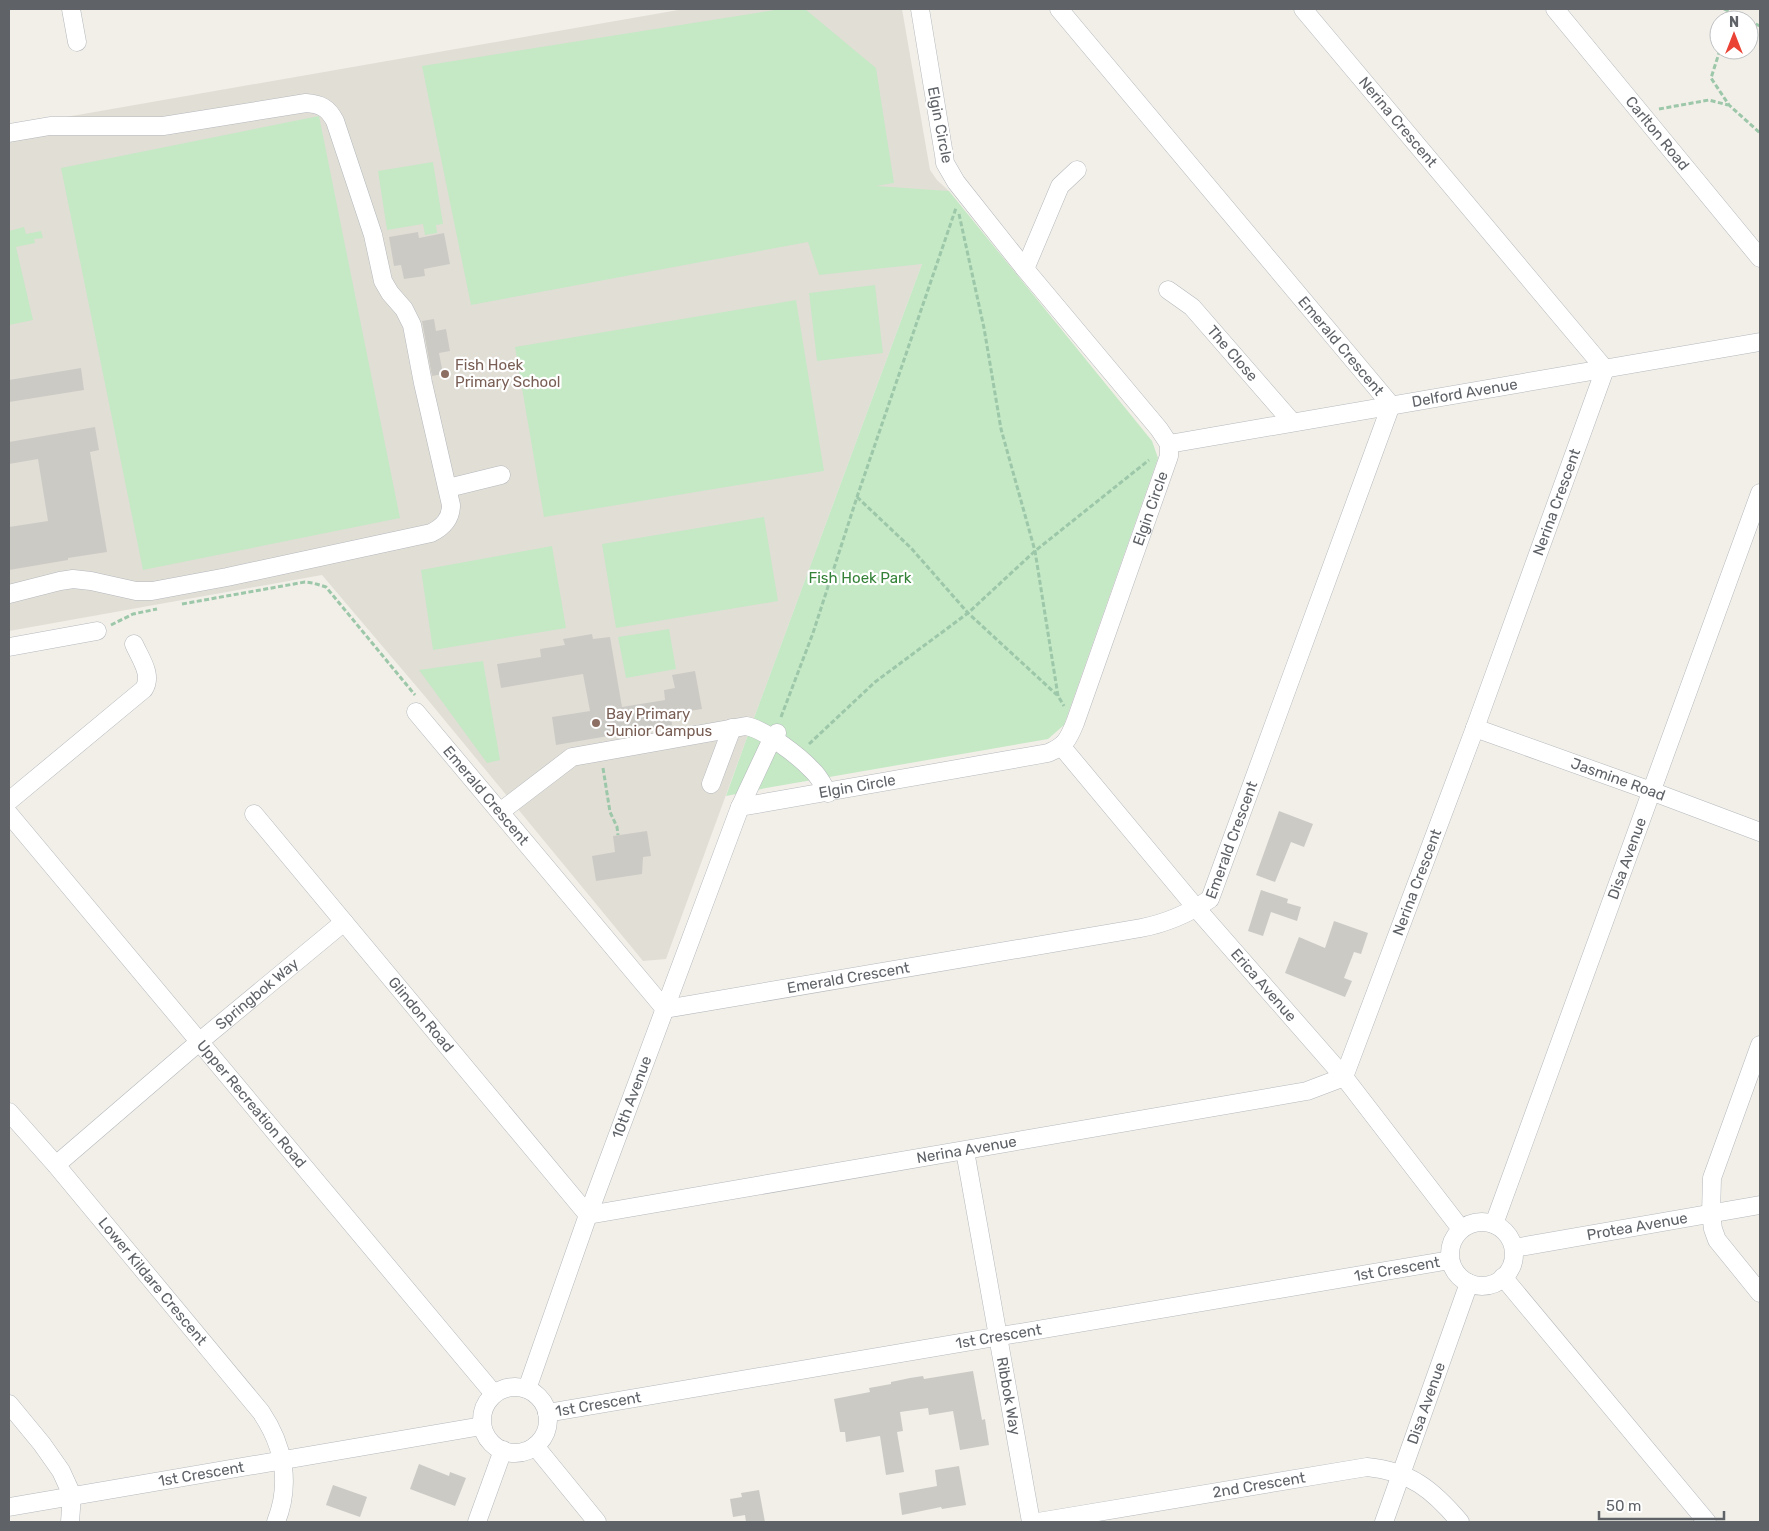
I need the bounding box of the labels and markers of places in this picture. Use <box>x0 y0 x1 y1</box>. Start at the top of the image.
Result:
place label: Fish Hoek Primary School <box>455 356 560 391</box>
marker: Fish Hoek Primary School <box>439 368 451 380</box>
place label: Bay Primary Junior Campus <box>606 705 712 740</box>
marker: Bay Primary Junior Campus <box>590 717 602 729</box>

